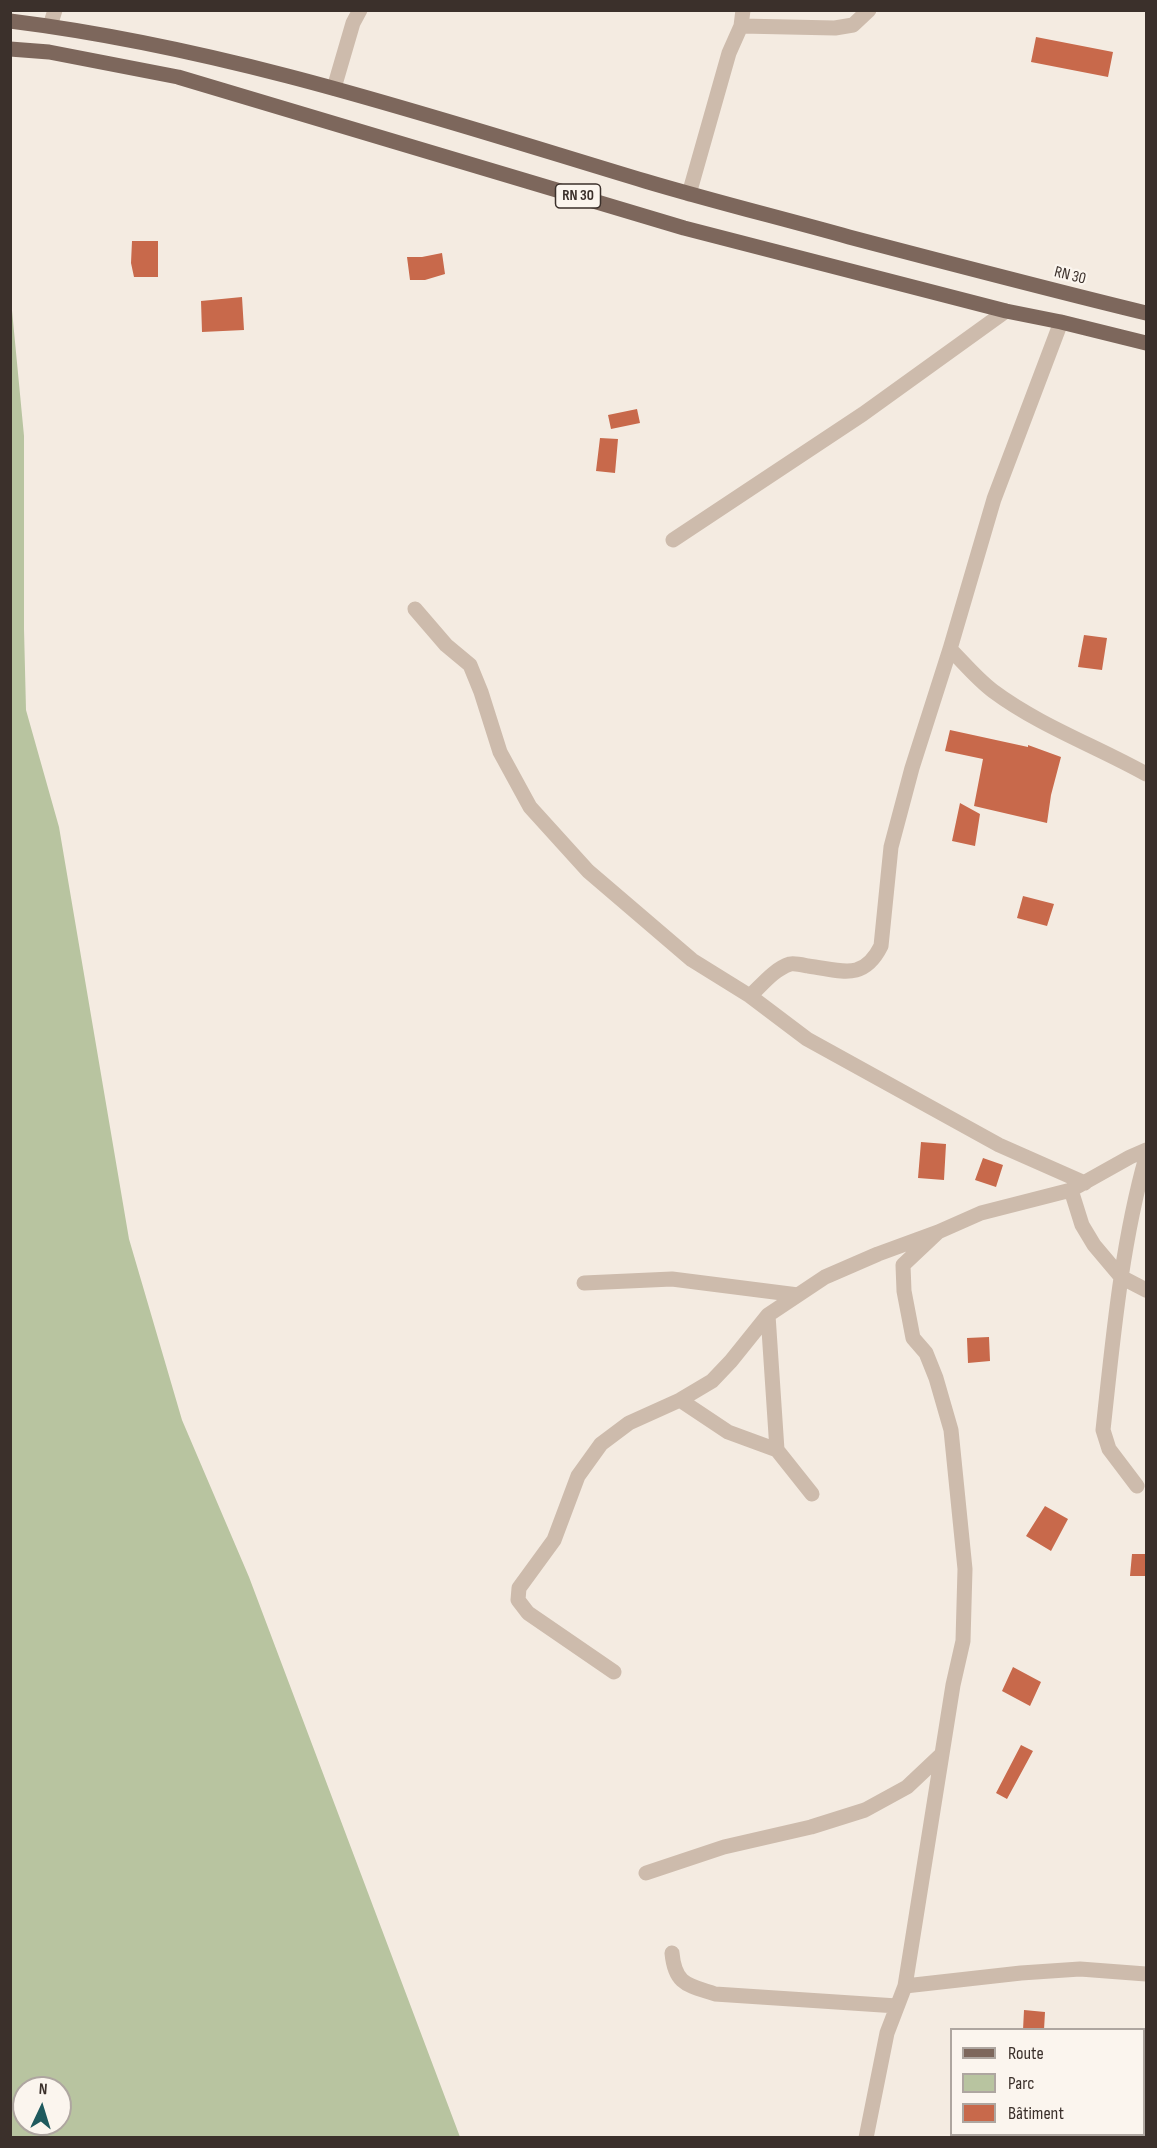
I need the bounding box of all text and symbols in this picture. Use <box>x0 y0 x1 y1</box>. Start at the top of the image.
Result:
road number: RN 30 <box>556 184 600 208</box>
street label: RN 30 <box>1052 263 1088 289</box>
legend <box>950 2028 1145 2136</box>
text: Route <box>1008 2043 1044 2064</box>
text: Parc <box>1008 2073 1034 2094</box>
north arrow <box>12 2076 72 2136</box>
text: N <box>38 2080 48 2099</box>
text: Bâtiment <box>1008 2103 1064 2124</box>

